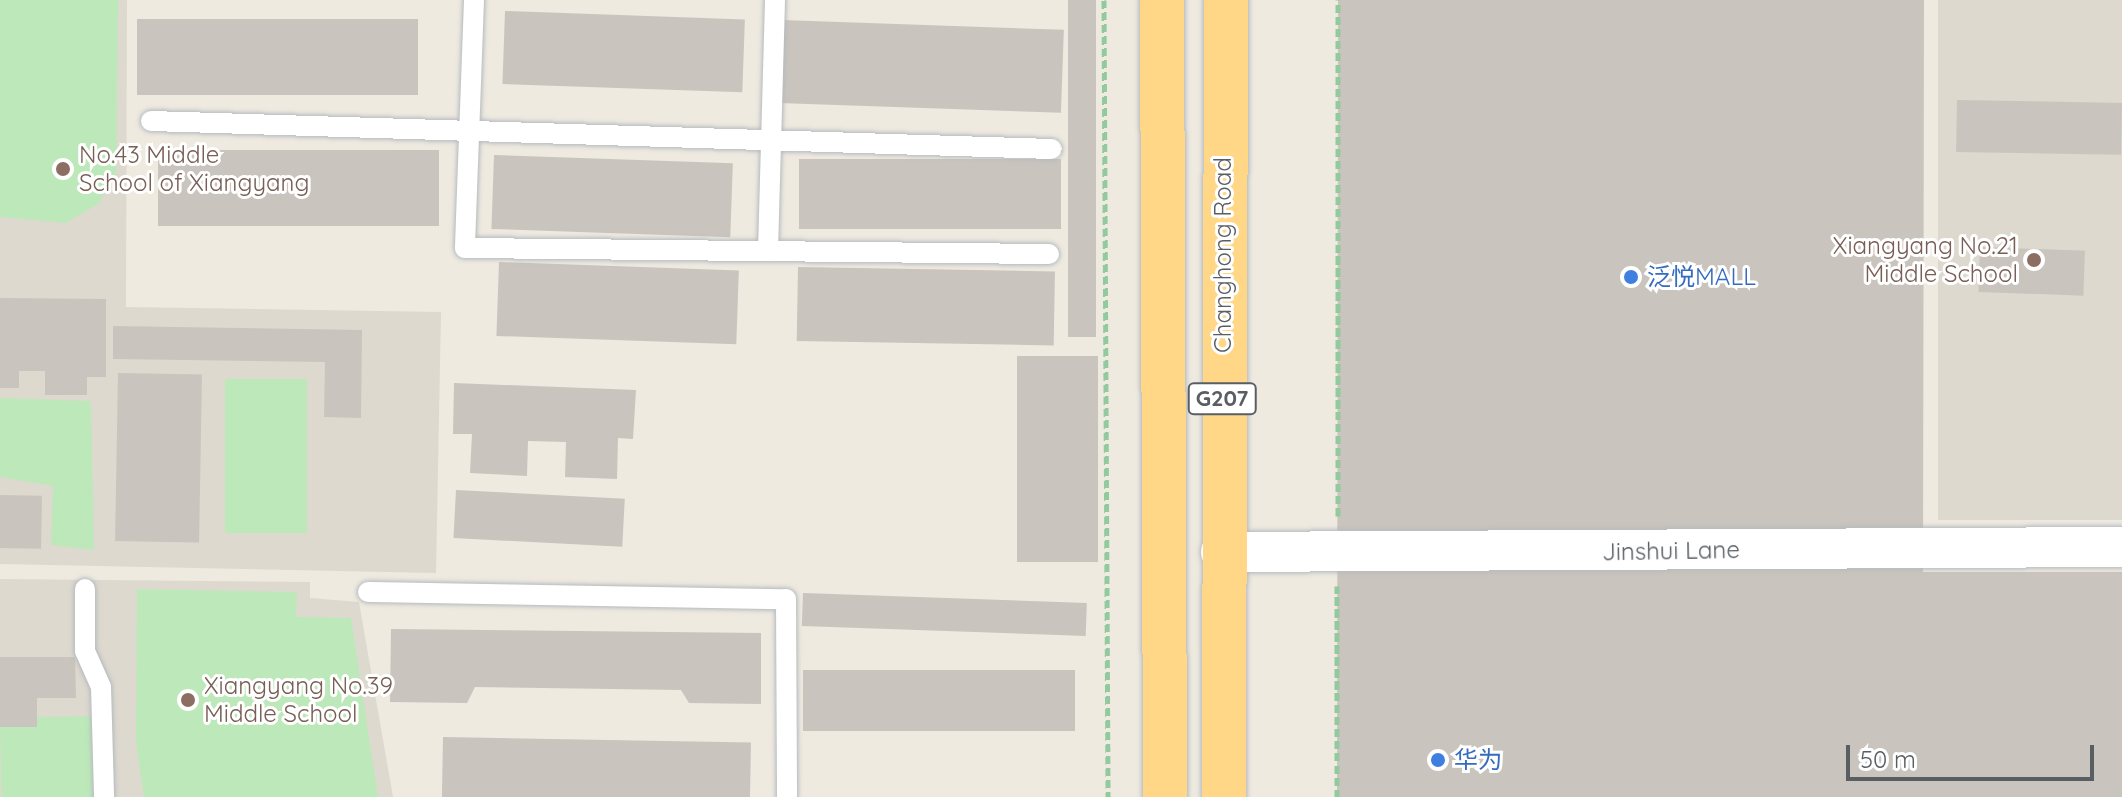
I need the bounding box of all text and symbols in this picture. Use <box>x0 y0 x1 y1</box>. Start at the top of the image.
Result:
place label: No.43 Middle School of Xiangyang <box>79 141 309 197</box>
street label: Changhong Road <box>1209 157 1237 353</box>
marker: No.43 Middle School of Xiangyang <box>54 160 72 178</box>
place label: Xiangyang No.21 Middle School <box>1833 232 2018 288</box>
marker: Xiangyang No.21 Middle School <box>2025 251 2043 269</box>
place label: 泛悦MALL <box>1647 263 1756 291</box>
marker: 泛悦MALL <box>1622 268 1640 286</box>
road number: G207 <box>1186 381 1258 417</box>
street label: Jinshui Lane <box>1602 535 1740 567</box>
place label: Xiangyang No.39 Middle School <box>204 672 393 728</box>
marker: Xiangyang No.39 Middle School <box>179 691 197 709</box>
scale bar <box>1850 729 2098 779</box>
text: 50 m <box>1860 744 1916 774</box>
place label: 华为 <box>1454 746 1502 774</box>
marker: 华为 <box>1429 751 1447 769</box>

